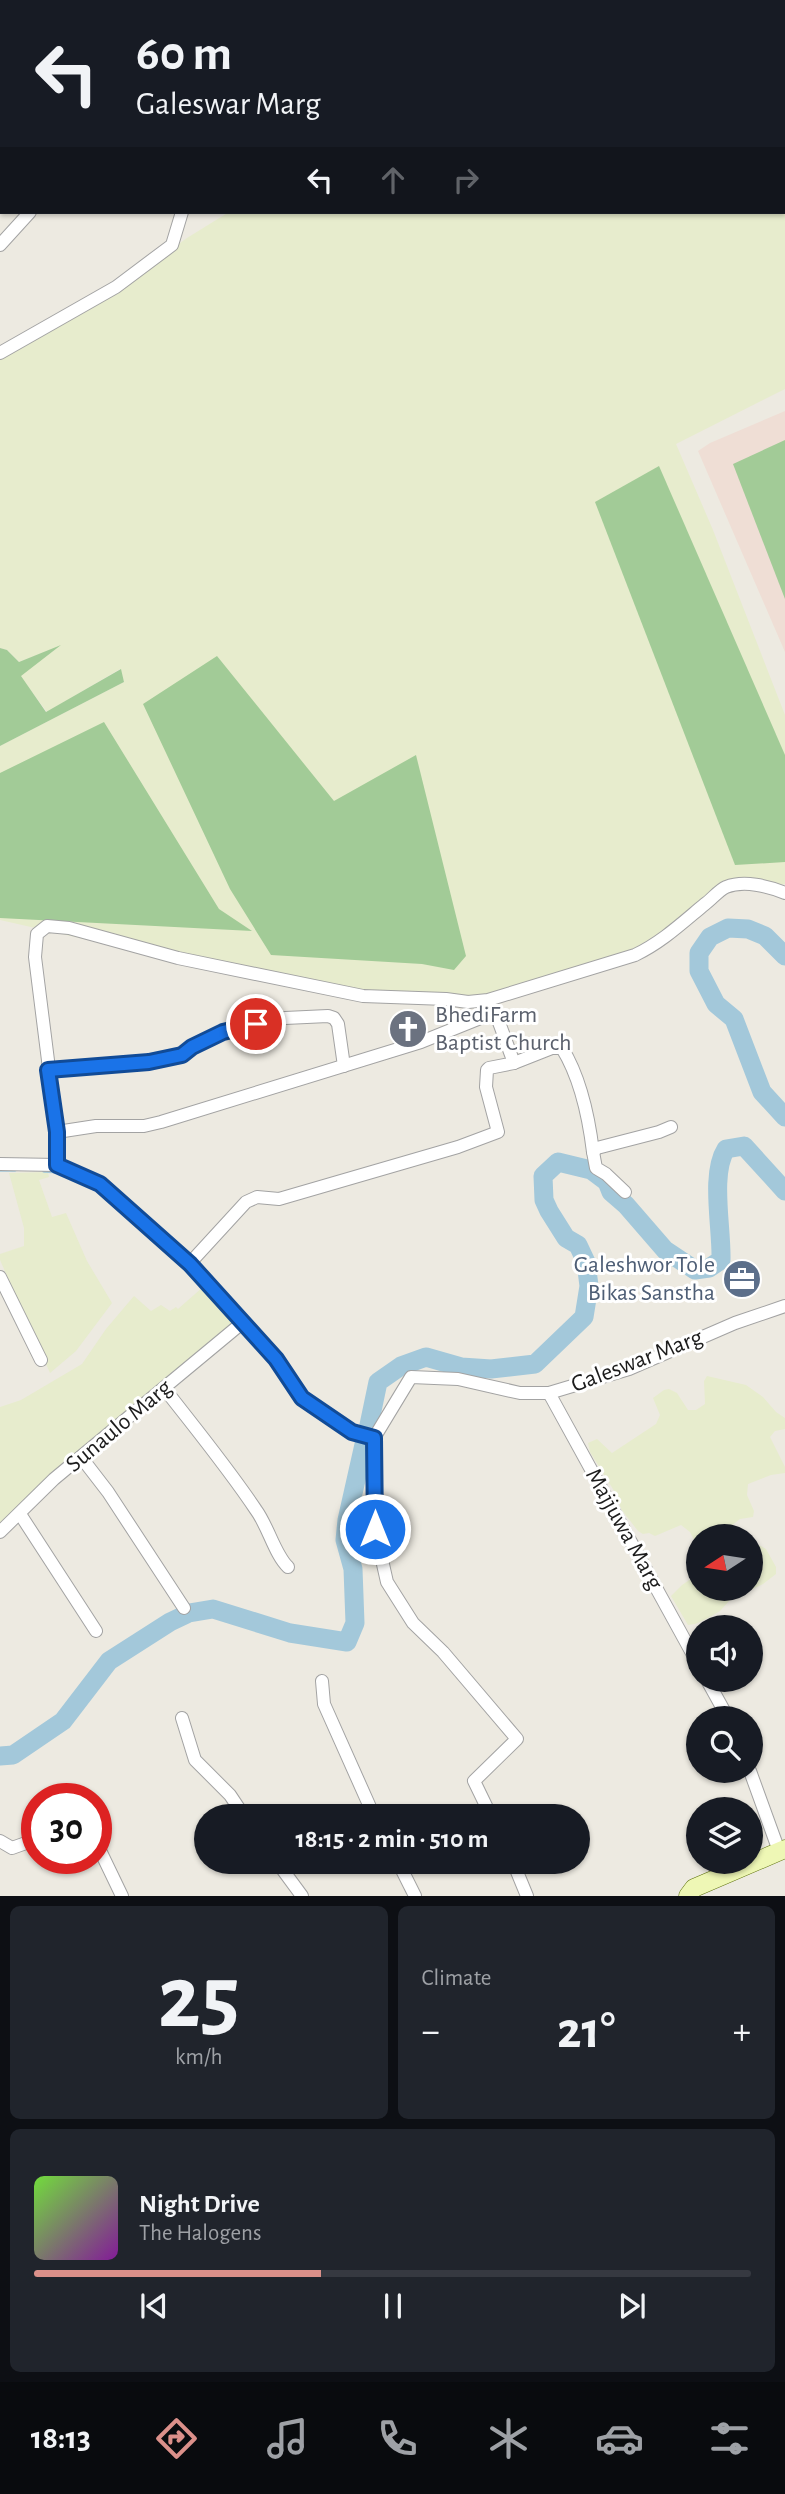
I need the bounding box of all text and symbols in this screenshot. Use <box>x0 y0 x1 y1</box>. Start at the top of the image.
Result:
icon: left <box>21 28 112 119</box>
text: 60 m <box>136 30 232 79</box>
text: Galeswar Marg <box>136 88 321 120</box>
icon: left <box>301 161 339 199</box>
icon: ahead <box>374 161 412 199</box>
icon: right <box>447 161 485 199</box>
pin <box>226 994 286 1054</box>
place label: BhediFarm Baptist Church <box>435 1003 572 1055</box>
icon: arrive <box>237 1005 275 1043</box>
church icon: BhediFarm Baptist Church <box>387 1008 429 1050</box>
place label: Galeshwor Tole Bikas Sanstha <box>574 1253 715 1305</box>
office icon: Galeshwor Tole Bikas Sanstha <box>721 1258 763 1300</box>
street label: Galeswar Marg <box>568 1325 706 1397</box>
street label: Sunaulo Marg <box>62 1375 177 1477</box>
street label: Majjuwa Marg <box>581 1464 667 1594</box>
position arrow <box>338 1492 412 1566</box>
north arrow <box>686 1524 763 1601</box>
map controls <box>686 1524 763 1874</box>
button: sound <box>686 1615 763 1692</box>
button: search <box>686 1706 763 1783</box>
speed limit sign: 30 <box>21 1783 112 1874</box>
button: layers <box>686 1797 763 1874</box>
text: 18:15 · 2 min · 510 m <box>295 1826 489 1852</box>
text: 25 <box>158 1953 240 2044</box>
text: Climate <box>422 1967 491 1990</box>
text: 21° <box>557 2005 615 2057</box>
text: − <box>422 2013 440 2051</box>
text: + <box>733 2013 751 2051</box>
text: km/h <box>175 2046 222 2069</box>
text: Night Drive <box>139 2191 260 2217</box>
text: The Halogens <box>139 2222 261 2245</box>
icon: previous <box>135 2287 173 2325</box>
icon: pause <box>374 2287 412 2325</box>
icon: next <box>613 2287 651 2325</box>
icon: directions <box>152 2414 201 2463</box>
icon: music <box>263 2414 312 2463</box>
icon: phone <box>373 2414 422 2463</box>
icon: climate <box>484 2414 533 2463</box>
icon: car <box>595 2414 644 2463</box>
icon: filters <box>705 2414 754 2463</box>
text: 18:13 <box>31 2422 91 2454</box>

